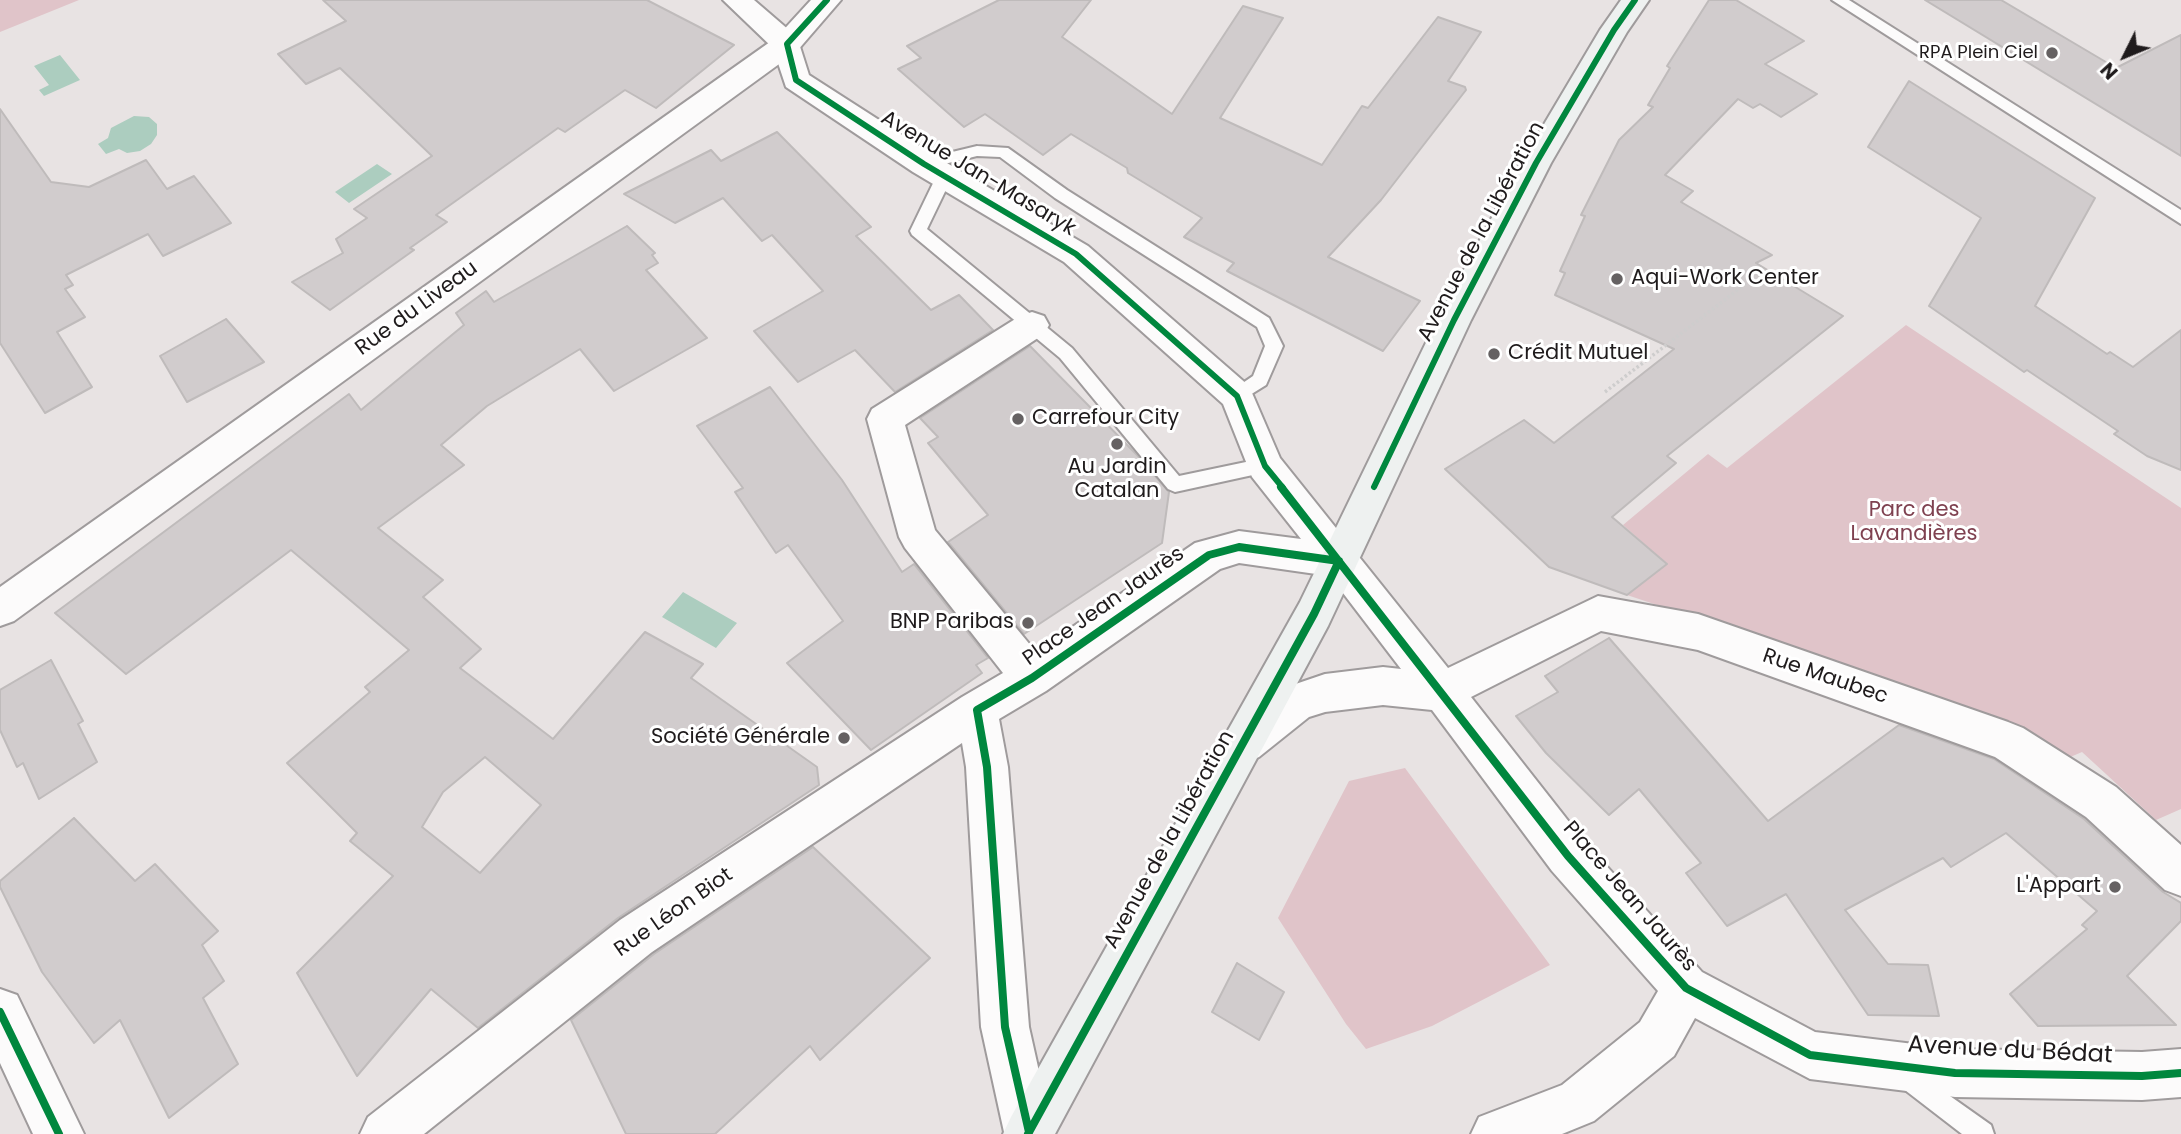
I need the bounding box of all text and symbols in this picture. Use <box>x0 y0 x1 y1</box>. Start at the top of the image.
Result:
north arrow <box>2090 21 2160 91</box>
place label: RPA Plein Ciel <box>1919 42 2038 64</box>
marker: RPA Plein Ciel <box>2044 45 2060 61</box>
text: N <box>2095 56 2124 85</box>
street label: Avenue Jan-Masaryk <box>876 106 1080 242</box>
street label: Avenue de la Libération <box>1413 118 1551 346</box>
street label: Rue du Liveau <box>351 256 483 362</box>
place label: Aqui-Work Center <box>1631 266 1819 292</box>
marker: Aqui-Work Center <box>1609 271 1625 287</box>
place label: Crédit Mutuel <box>1508 341 1648 367</box>
marker: Crédit Mutuel <box>1486 346 1502 362</box>
place label: Carrefour City <box>1032 406 1179 432</box>
marker: Carrefour City <box>1010 411 1026 427</box>
marker: Au Jardin Catalan <box>1109 436 1125 452</box>
place label: Au Jardin Catalan <box>1067 455 1167 505</box>
park label: Parc des Lavandières <box>1851 498 1977 548</box>
street label: Place Jean Jaurès <box>1019 542 1189 672</box>
place label: BNP Paribas <box>890 610 1014 636</box>
marker: BNP Paribas <box>1020 615 1036 631</box>
street label: Rue Maubec <box>1759 644 1891 710</box>
place label: Société Générale <box>651 725 830 751</box>
street label: Avenue de la Libération <box>1099 727 1241 953</box>
marker: Société Générale <box>836 730 852 746</box>
street label: Place Jean Jaurès <box>1557 817 1701 977</box>
street label: Rue Léon Biot <box>610 863 738 963</box>
place label: L'Appart <box>2016 874 2101 900</box>
marker: L'Appart <box>2107 879 2123 895</box>
street label: Avenue du Bédat <box>1907 1031 2113 1071</box>

